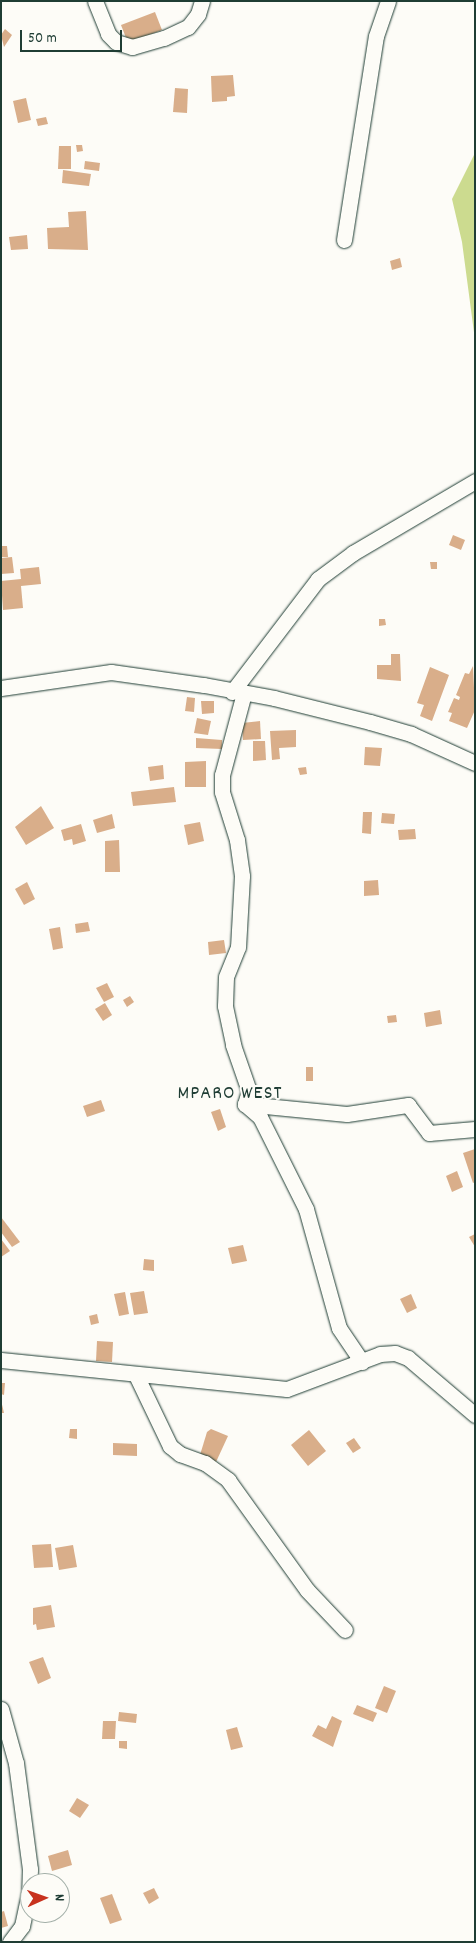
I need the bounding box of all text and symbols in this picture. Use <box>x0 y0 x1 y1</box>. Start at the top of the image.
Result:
scale bar <box>22 20 125 52</box>
text: 50 m <box>28 28 57 50</box>
district label: MPARO WEST <box>176 1082 284 1106</box>
north arrow <box>20 1873 70 1923</box>
text: N <box>49 1894 69 1901</box>

